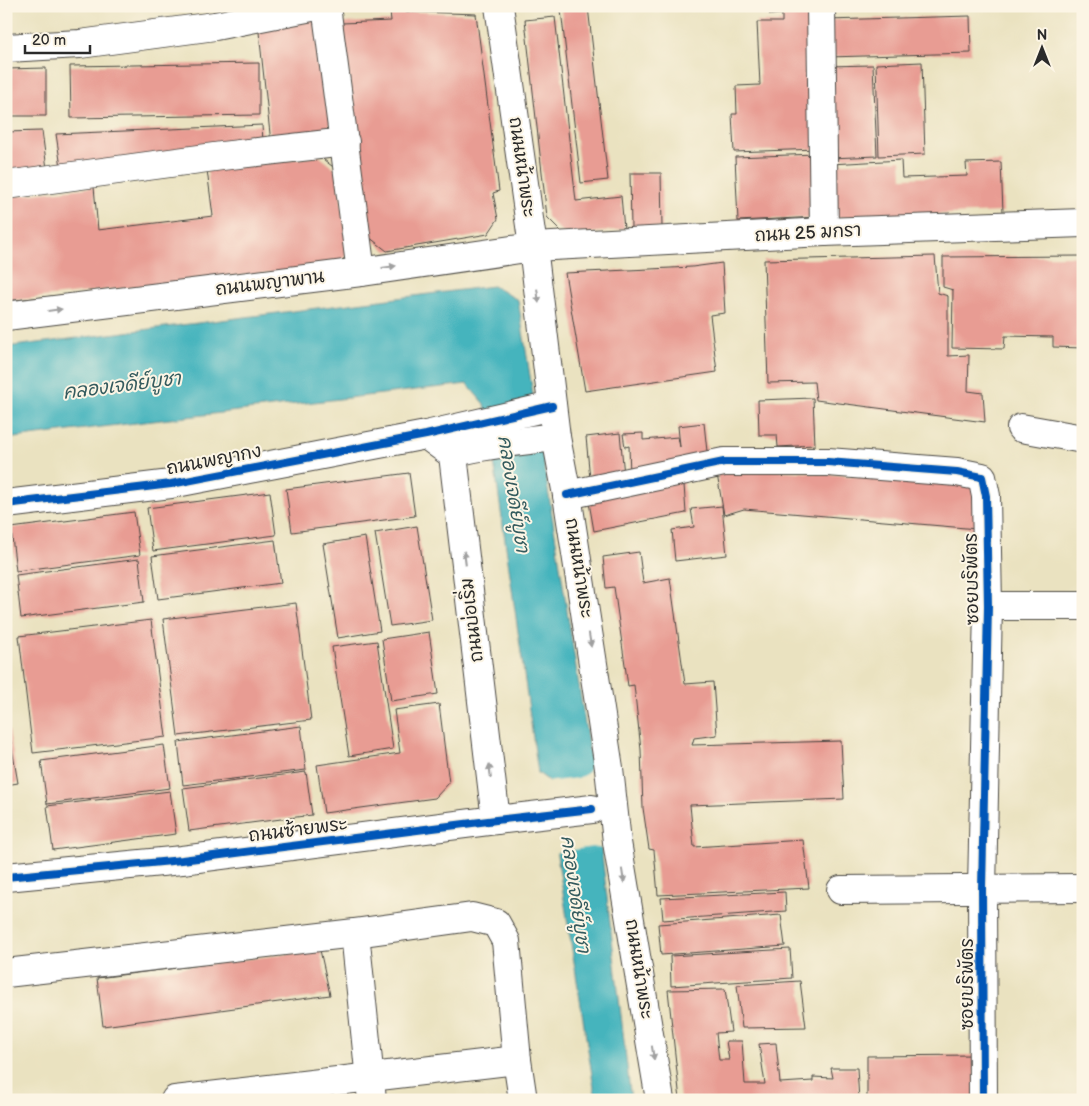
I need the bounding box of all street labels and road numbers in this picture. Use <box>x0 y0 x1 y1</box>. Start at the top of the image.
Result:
street label: ถนนหน้าพระ <box>505 115 541 218</box>
street label: ถนน 25 มกรา <box>754 220 862 246</box>
street label: ถนนพญาพาน <box>214 266 326 300</box>
street label: ถนนพญากง <box>165 441 263 479</box>
street label: ถนนหน้าพระ <box>561 516 599 620</box>
street label: ซอยบริพัตร <box>960 533 983 625</box>
street label: ถนนบ่อเริ่ม <box>449 577 488 664</box>
street label: ถนนซ้ายพระ <box>247 812 349 846</box>
street label: ถนนหน้าพระ <box>621 917 659 1021</box>
street label: ซอยบริพัตร <box>956 938 978 1030</box>

